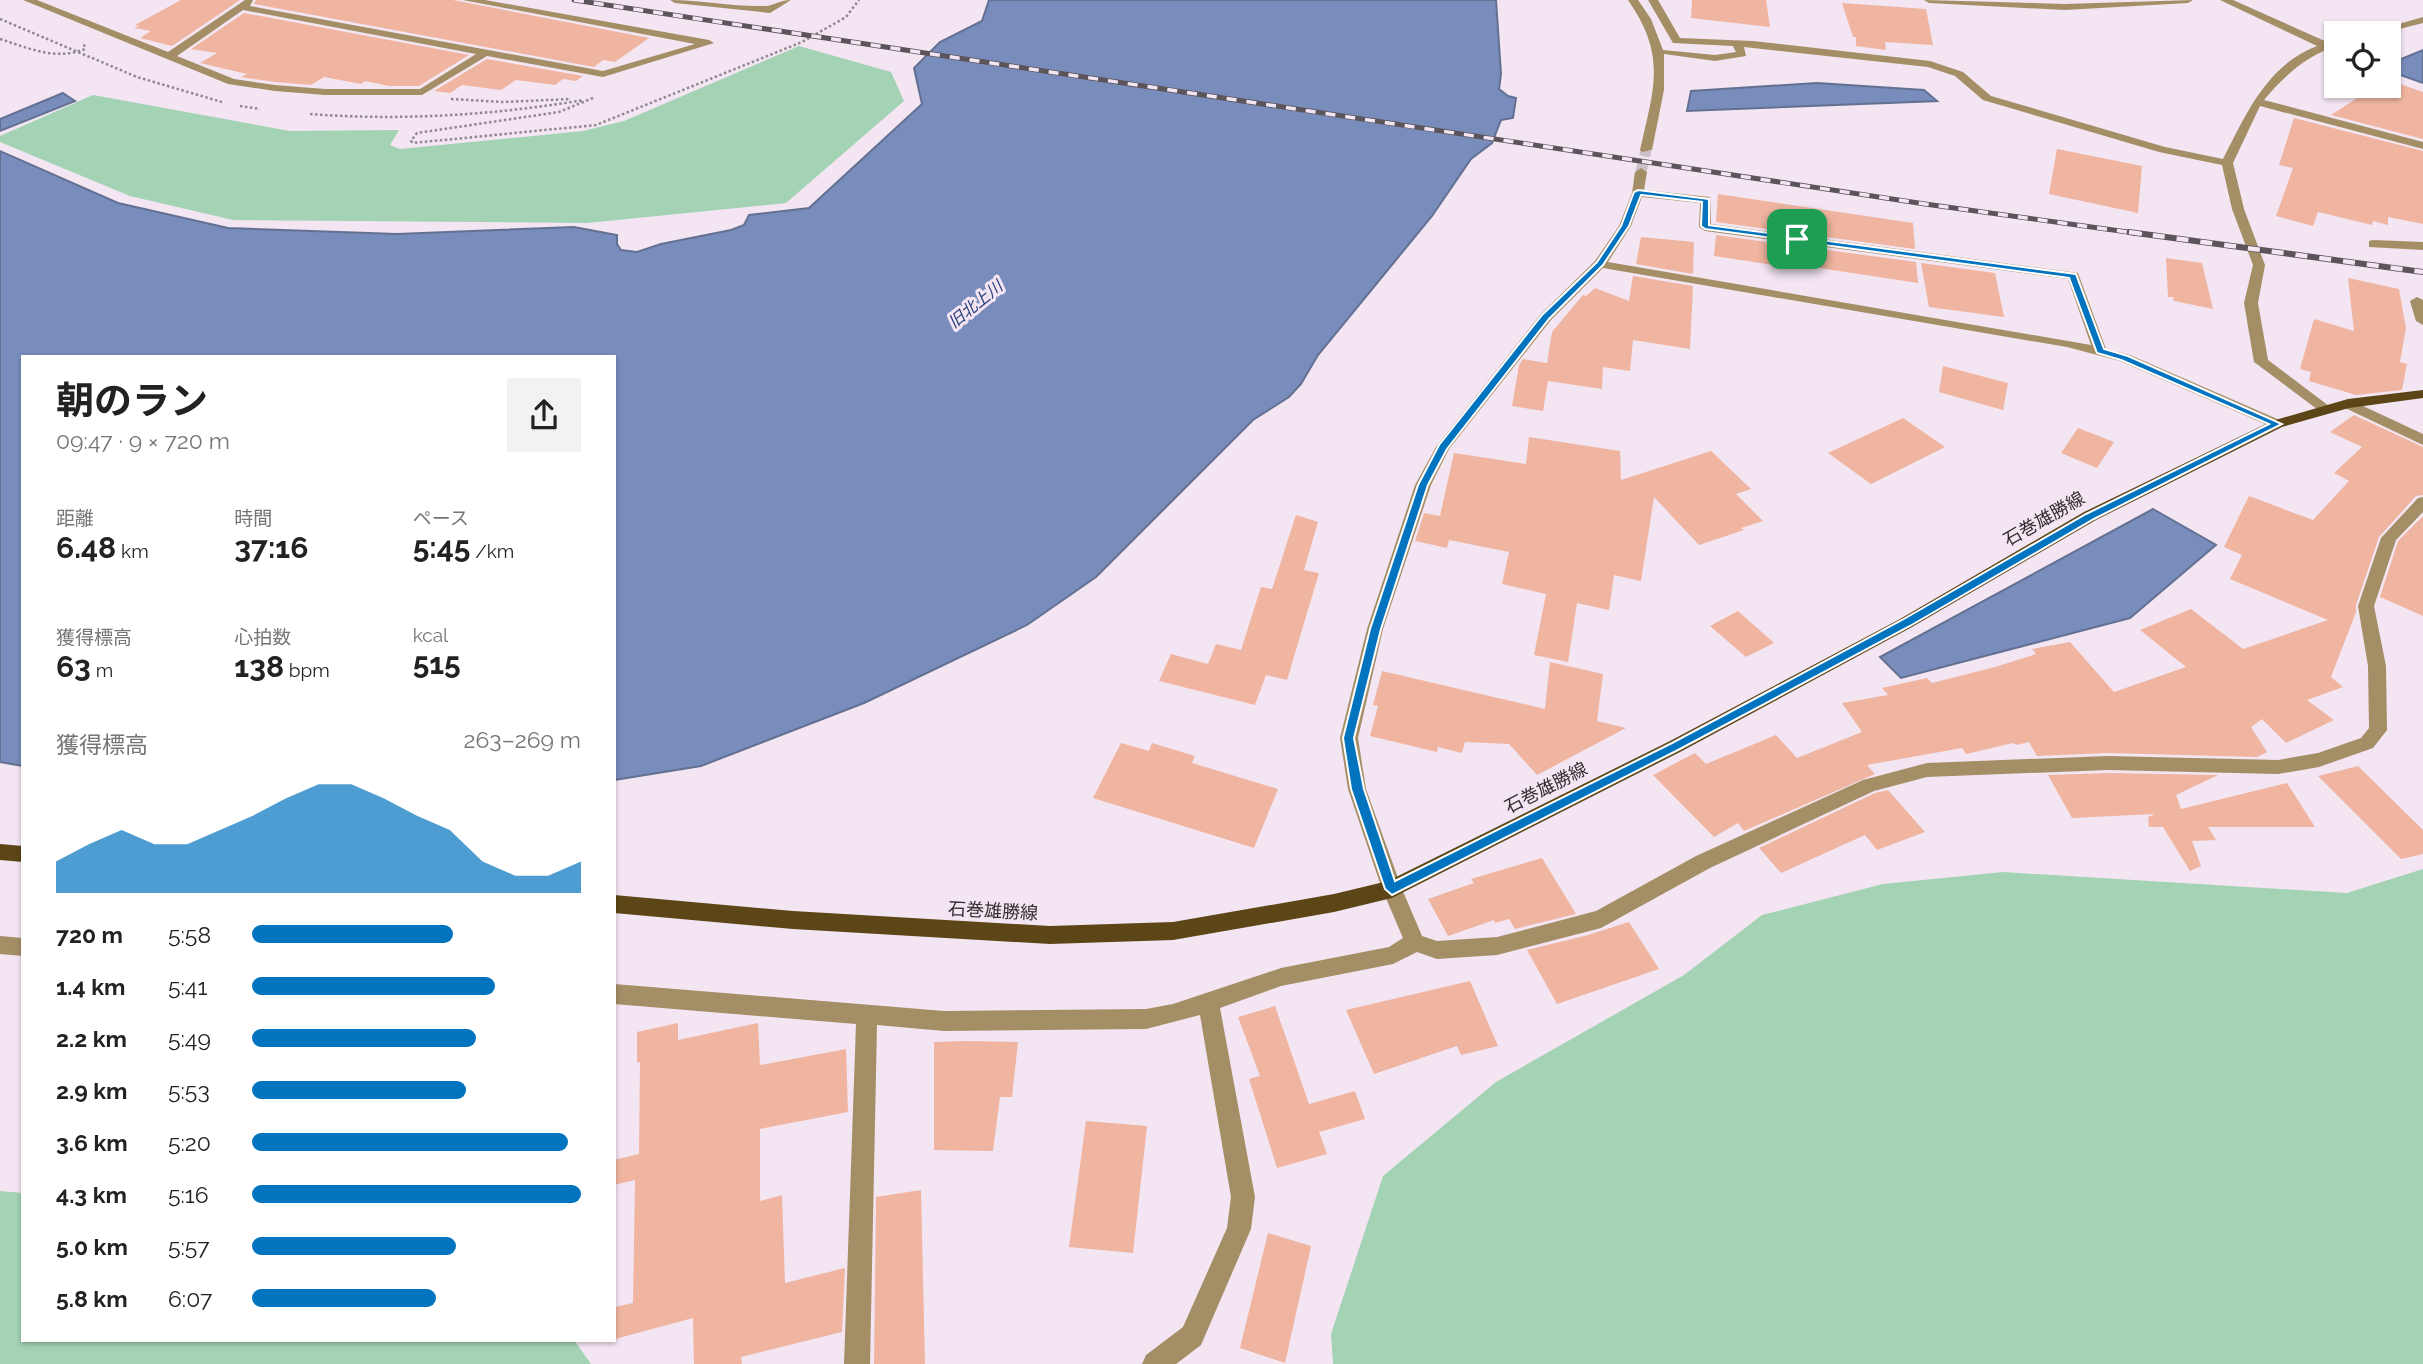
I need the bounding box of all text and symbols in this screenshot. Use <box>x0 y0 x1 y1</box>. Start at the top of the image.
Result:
map controls <box>2324 21 2401 98</box>
button: locate <box>2324 21 2401 98</box>
pin <box>1767 209 1827 269</box>
icon: arrive <box>1778 220 1816 258</box>
water label: 旧北上川 <box>944 276 1008 332</box>
text: 朝のラン <box>56 378 208 423</box>
button: share <box>507 378 581 452</box>
text: 09:47 · 9 × 720 m <box>56 427 230 454</box>
street label: 石巻雄勝線 <box>2000 487 2088 550</box>
text: 距離 <box>56 507 94 529</box>
text: 時間 <box>234 507 272 529</box>
text: ペース <box>413 507 469 529</box>
text: 6.48 <box>56 530 116 565</box>
text: 37:16 <box>234 530 308 565</box>
text: 5:45 <box>413 530 470 565</box>
text: km <box>116 540 149 562</box>
text: /km <box>470 540 514 562</box>
text: kcal <box>413 624 448 646</box>
text: 獲得標高 <box>56 626 132 648</box>
text: 心拍数 <box>234 626 291 648</box>
text: 515 <box>413 646 461 681</box>
text: 63 <box>56 649 91 684</box>
text: 138 <box>234 649 284 684</box>
text: m <box>91 659 113 681</box>
text: bpm <box>284 659 330 681</box>
text: 263–269 m <box>464 726 581 753</box>
text: 獲得標高 <box>56 731 148 758</box>
street label: 石巻雄勝線 <box>1501 758 1591 817</box>
street label: 石巻雄勝線 <box>948 898 1039 923</box>
text: 720 m <box>56 921 123 948</box>
text: 5:58 <box>168 921 211 948</box>
text: 1.4 km <box>56 973 125 1000</box>
text: 5:41 <box>168 973 207 1000</box>
text: 2.2 km <box>56 1025 127 1052</box>
text: 5:49 <box>168 1025 211 1052</box>
text: 2.9 km <box>56 1077 127 1104</box>
text: 5:53 <box>168 1077 210 1104</box>
text: 3.6 km <box>56 1129 128 1156</box>
text: 5:20 <box>168 1129 211 1156</box>
text: 4.3 km <box>56 1181 127 1208</box>
text: 5:16 <box>168 1181 209 1208</box>
text: 5.0 km <box>56 1233 128 1260</box>
text: 5:57 <box>168 1233 210 1260</box>
text: 5.8 km <box>56 1285 128 1312</box>
text: 6:07 <box>168 1285 212 1312</box>

